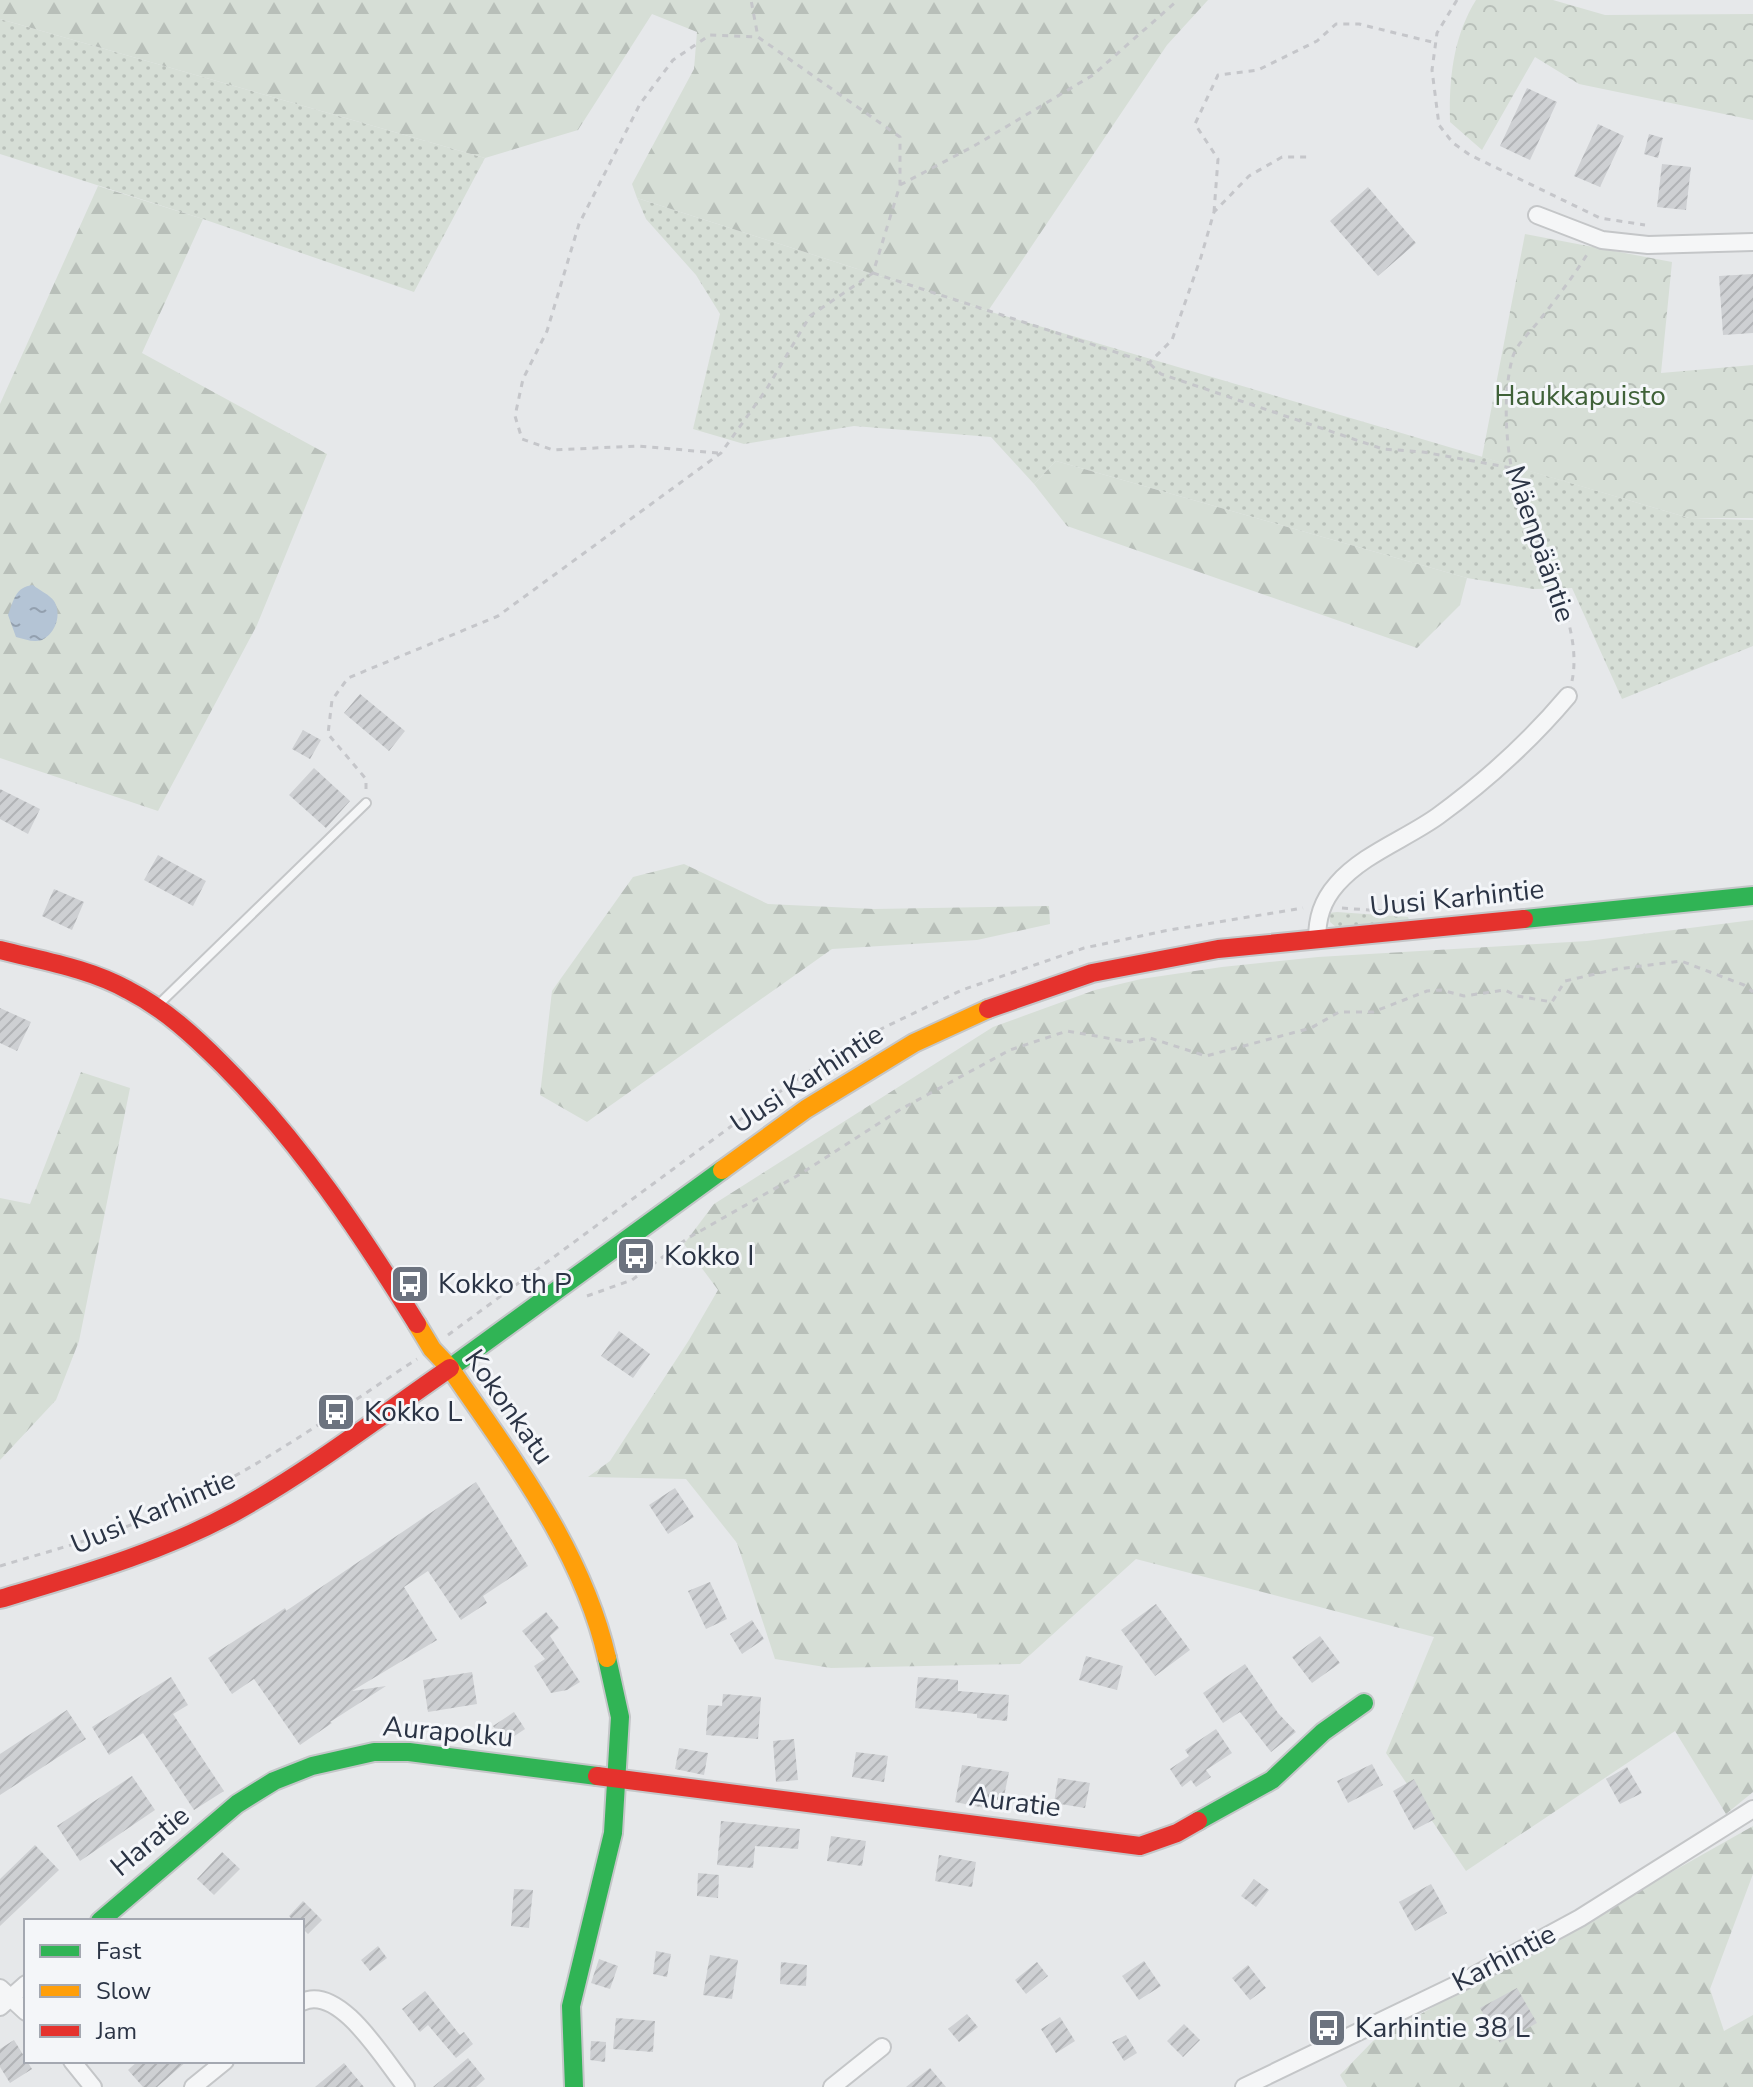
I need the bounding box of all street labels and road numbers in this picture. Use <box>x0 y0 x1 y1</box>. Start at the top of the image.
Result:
street label: Mäenpääntie <box>1496 461 1584 627</box>
street label: Uusi Karhintie <box>1368 870 1546 926</box>
street label: Uusi Karhintie <box>723 1015 891 1143</box>
street label: Kokonkatu <box>456 1342 562 1472</box>
street label: Uusi Karhintie <box>65 1460 241 1564</box>
street label: Aurapolku <box>381 1707 515 1757</box>
street label: Auratie <box>967 1778 1063 1826</box>
street label: Haratie <box>103 1797 197 1885</box>
street label: Karhintie <box>1446 1915 1562 2001</box>

